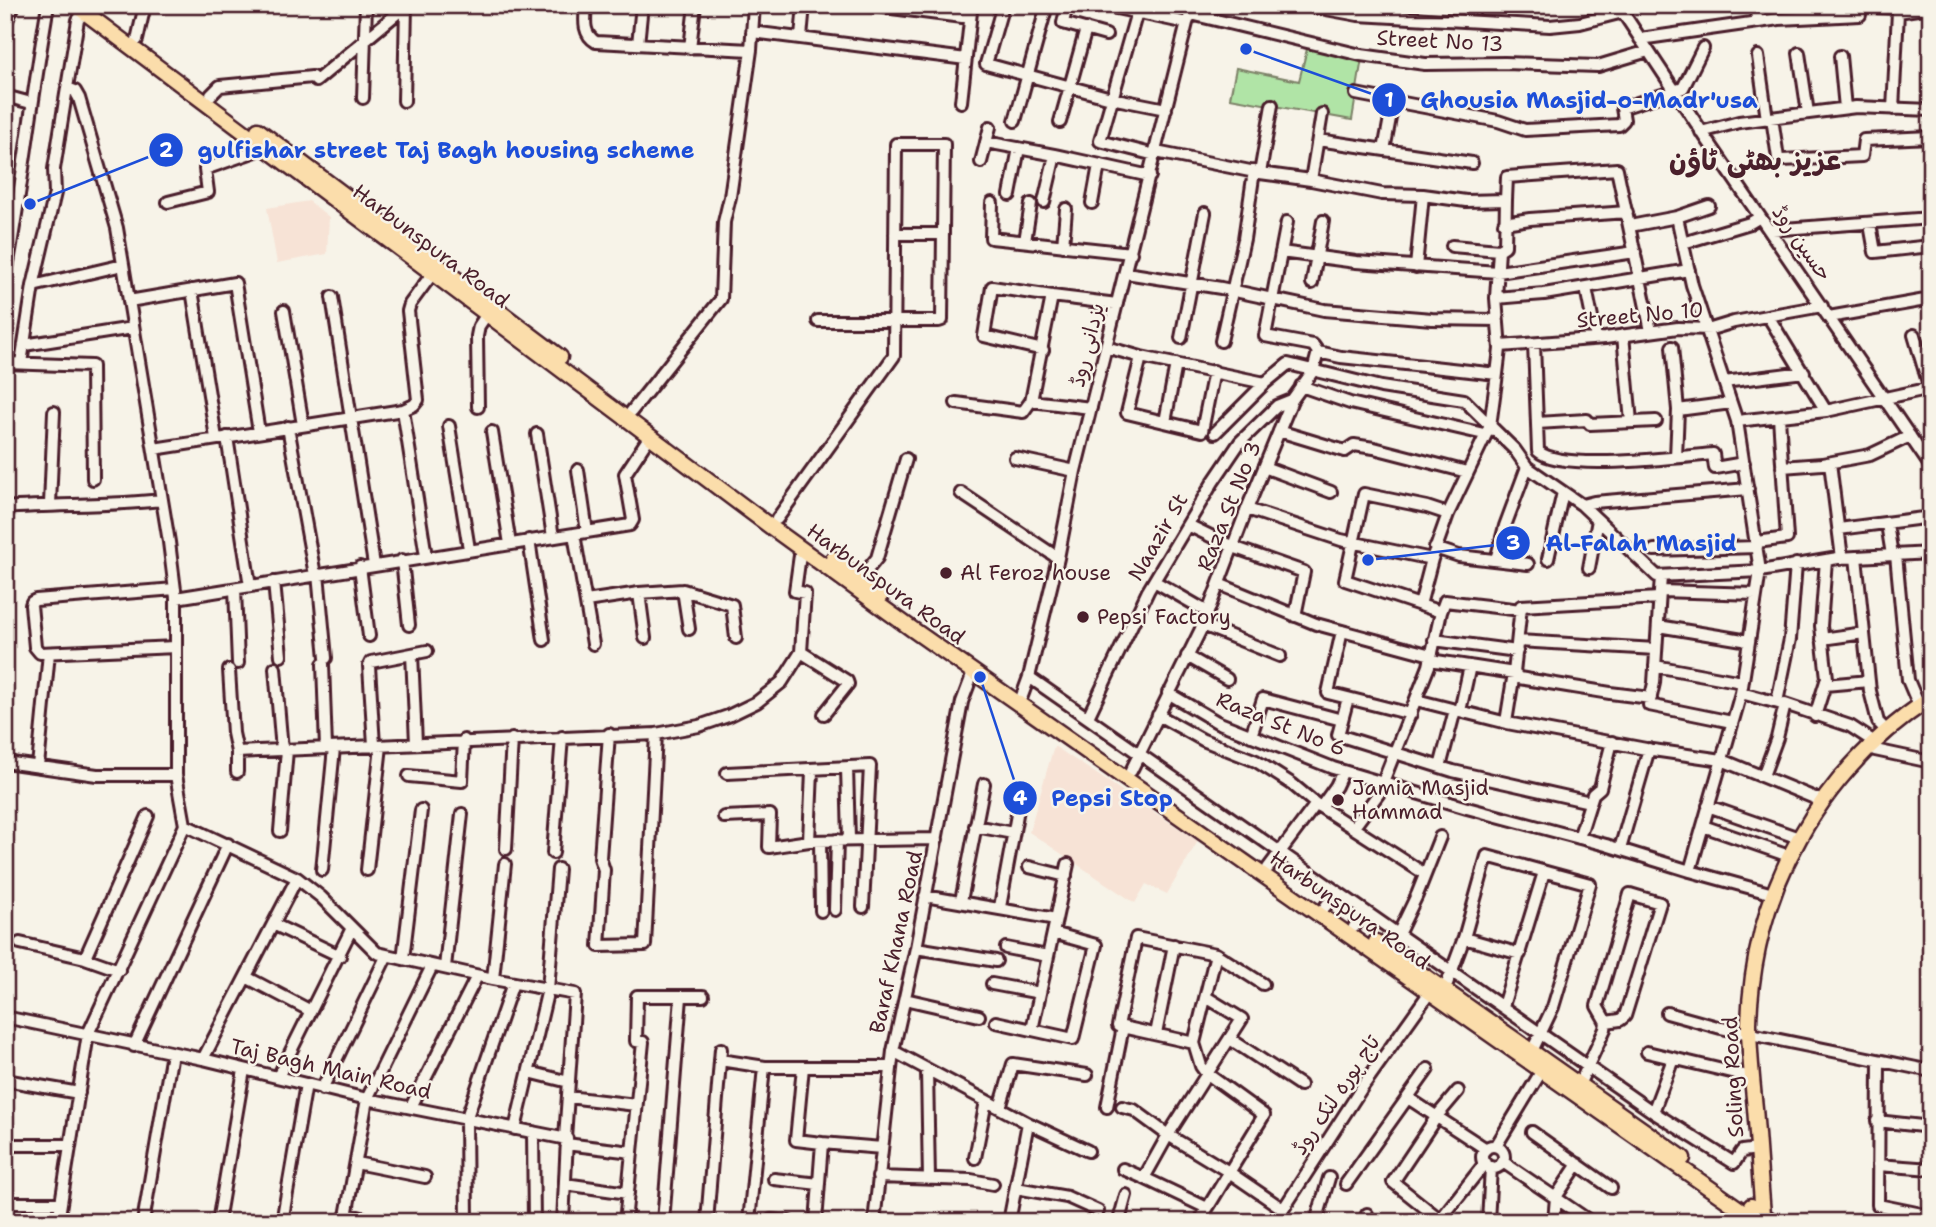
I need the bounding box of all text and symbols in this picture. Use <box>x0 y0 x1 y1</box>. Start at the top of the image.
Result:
street label: Street No 13 <box>1376 24 1504 58</box>
callout: Ghousia Masjid-o-Madr'usa <box>1371 78 1772 122</box>
text: Ghousia Masjid-o-Madr'usa <box>1420 85 1758 115</box>
text: 1 <box>1384 86 1394 114</box>
callout: gulfishar street Taj Bagh housing scheme <box>149 128 708 172</box>
text: gulfishar street Taj Bagh housing scheme <box>198 135 694 165</box>
text: 2 <box>159 136 174 164</box>
district label: عزیز بھٹی ٹاؤن <box>1669 141 1841 179</box>
street label: Harbunspura Road <box>347 178 515 314</box>
street label: حسین روڈ <box>1766 199 1838 287</box>
street label: Street No 10 <box>1575 296 1705 334</box>
street label: یزدانی روڈ <box>1063 300 1111 390</box>
street label: Raza St No 3 <box>1190 437 1268 575</box>
street label: Naazir St <box>1122 488 1194 586</box>
street label: Harbunspura Road <box>801 517 971 651</box>
callout: Al-Falah Masjid <box>1496 521 1750 565</box>
text: Al-Falah Masjid <box>1545 528 1737 558</box>
text: 3 <box>1506 529 1520 557</box>
place label: Al Feroz house <box>960 559 1111 587</box>
marker: Al Feroz house <box>938 565 954 581</box>
place label: Pepsi Factory <box>1097 603 1231 631</box>
marker: Pepsi Factory <box>1075 609 1091 625</box>
street label: Raza St No 6 <box>1212 685 1350 763</box>
place label: Jamia Masjid Hammad <box>1352 774 1489 826</box>
callout: Pepsi Stop <box>1003 776 1187 820</box>
text: Pepsi Stop <box>1051 783 1173 813</box>
text: 4 <box>1013 784 1028 812</box>
marker: Jamia Masjid Hammad <box>1330 792 1346 808</box>
street label: Harbunspura Road <box>1264 844 1436 976</box>
street label: Baraf Khana Road <box>863 848 929 1036</box>
street label: Soling Road <box>1716 1016 1750 1138</box>
street label: تاج پورہ لنک روڈ <box>1286 1029 1387 1160</box>
street label: Taj Bagh Main Road <box>228 1032 434 1106</box>

